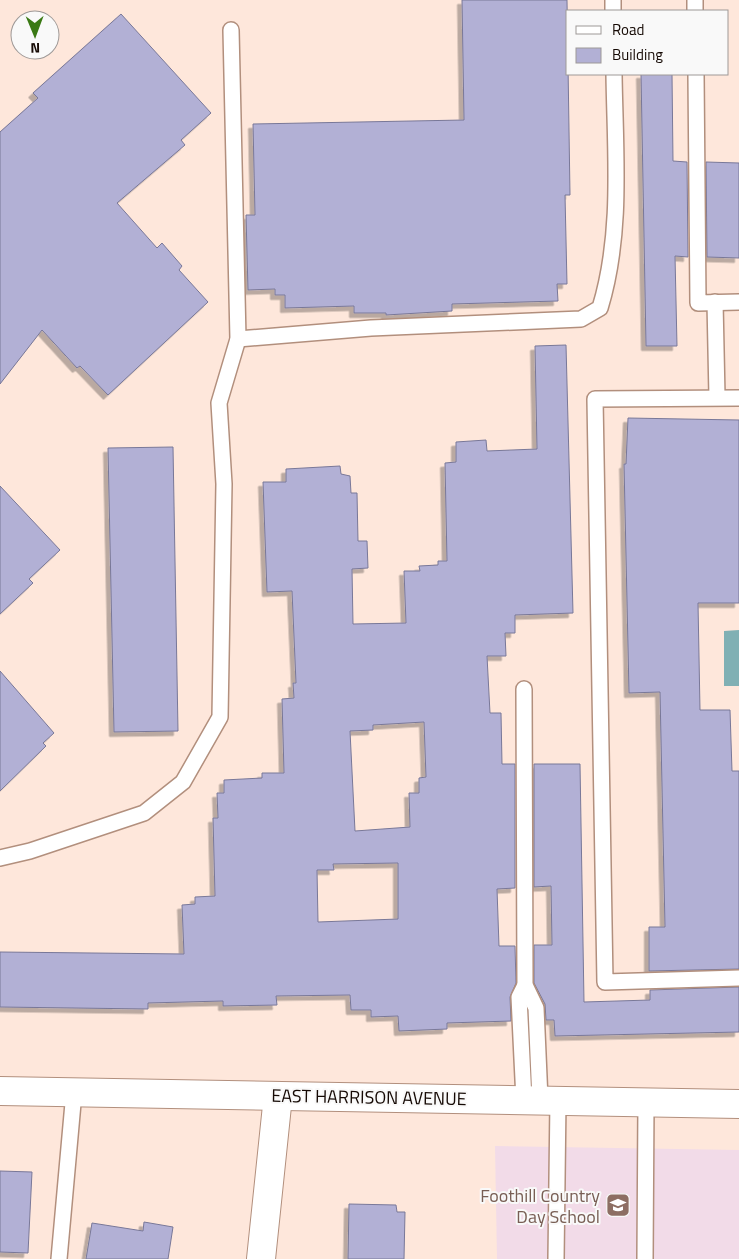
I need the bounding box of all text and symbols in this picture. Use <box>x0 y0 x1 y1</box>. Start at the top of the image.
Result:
north arrow <box>10 10 60 60</box>
legend <box>566 10 729 75</box>
text: Road <box>612 18 644 41</box>
text: N <box>30 38 40 59</box>
text: Building <box>612 43 663 66</box>
street label: EAST HARRISON AVENUE <box>271 1082 467 1112</box>
place label: Foothill Country Day School <box>480 1182 600 1230</box>
school or university icon: Foothill Country Day School <box>605 1192 631 1218</box>

